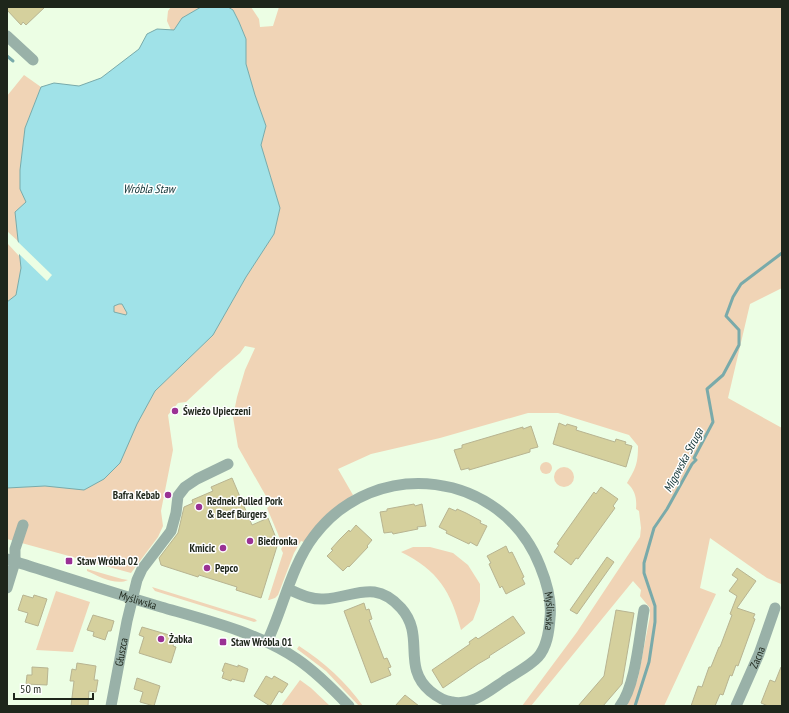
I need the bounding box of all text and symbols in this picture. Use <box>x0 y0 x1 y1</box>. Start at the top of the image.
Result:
water label: Wróbla Staw <box>123 181 177 196</box>
place label: Świeżo Upieczeni <box>183 404 251 418</box>
marker: Świeżo Upieczeni <box>170 406 180 416</box>
water label: Migowska Struga <box>660 424 707 495</box>
place label: Bafra Kebab <box>113 488 160 502</box>
marker: Bafra Kebab <box>163 490 173 500</box>
place label: Rednek Pulled Pork & Beef Burgers <box>207 494 283 521</box>
marker: Rednek Pulled Pork & Beef Burgers <box>194 502 204 512</box>
place label: Biedronka <box>258 534 298 548</box>
marker: Biedronka <box>245 536 255 546</box>
place label: Kmicic <box>190 541 215 555</box>
marker: Kmicic <box>218 543 228 553</box>
place label: Staw Wróbla 02 <box>77 554 138 568</box>
marker: Staw Wróbla 02 <box>64 556 74 566</box>
place label: Pepco <box>215 561 238 575</box>
marker: Pepco <box>202 563 212 573</box>
street label: Myśliwska <box>117 588 158 612</box>
street label: Myśliwska <box>542 591 557 631</box>
place label: Żabka <box>169 632 193 646</box>
marker: Żabka <box>156 634 166 644</box>
place label: Staw Wróbla 01 <box>231 635 292 649</box>
street label: Głuszca <box>112 637 131 667</box>
marker: Staw Wróbla 01 <box>218 637 228 647</box>
street label: Zacna <box>747 645 768 671</box>
scale bar <box>14 675 93 701</box>
text: 50 m <box>20 681 41 696</box>

